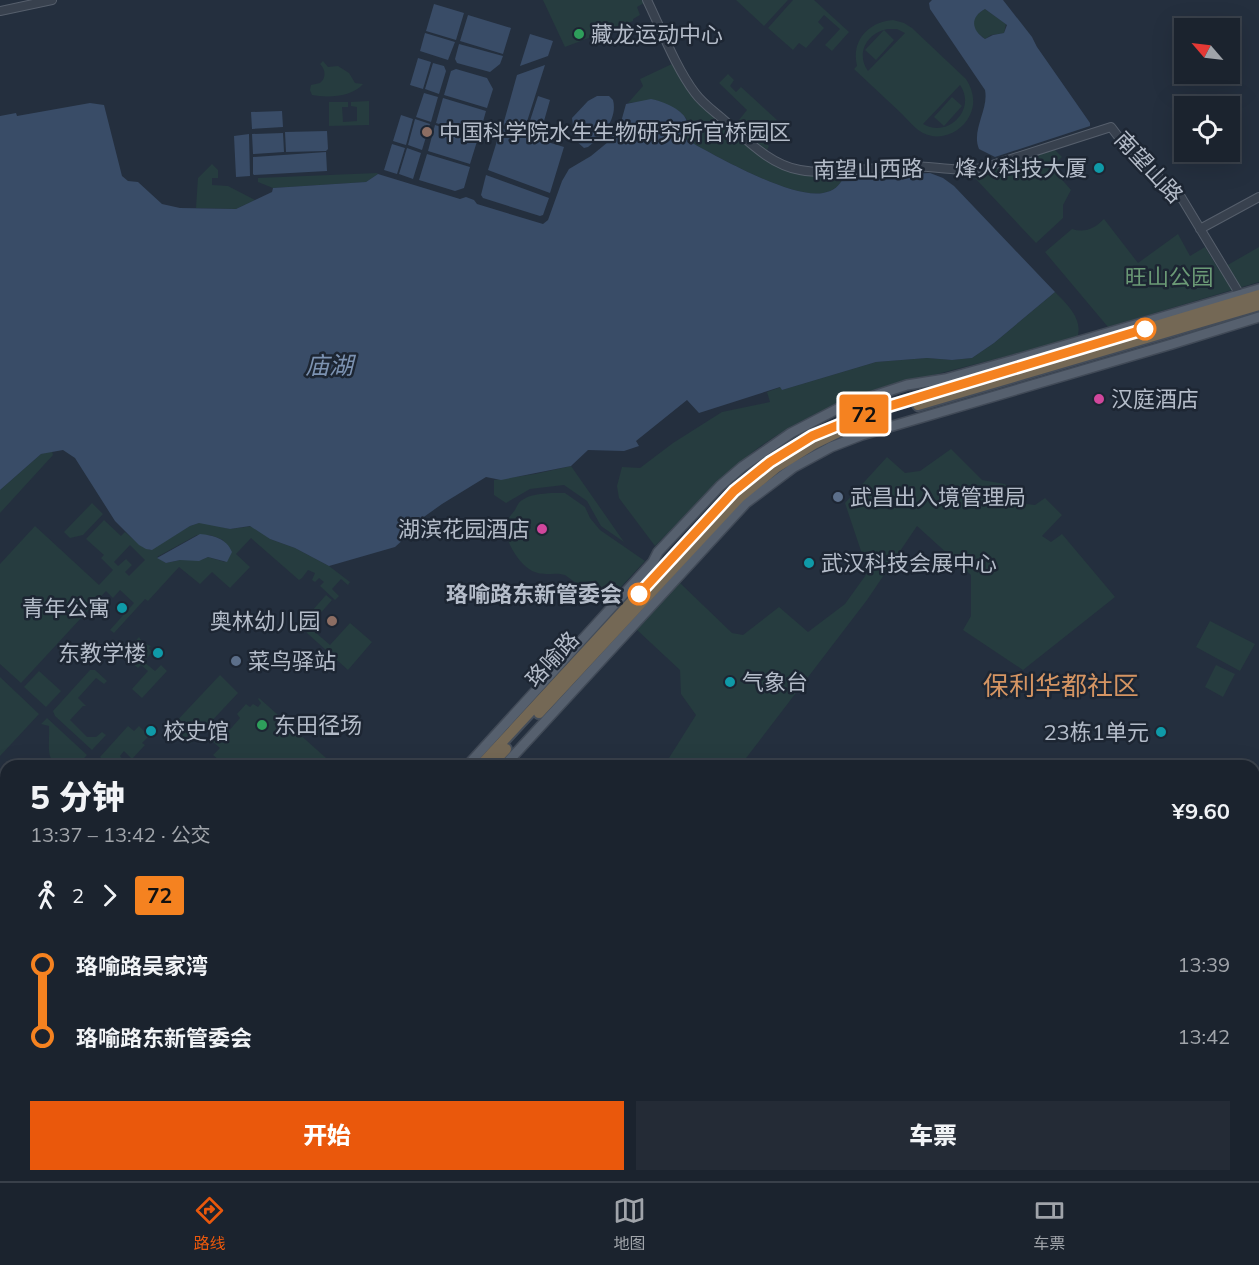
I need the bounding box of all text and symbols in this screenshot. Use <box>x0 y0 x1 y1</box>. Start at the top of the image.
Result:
north arrow <box>1174 18 1240 84</box>
map controls <box>1174 18 1240 162</box>
place label: 藏龙运动中心 <box>591 20 723 48</box>
marker: 藏龙运动中心 <box>572 27 586 41</box>
button: locate <box>1174 96 1240 162</box>
place label: 中国科学院水生生物研究所官桥园区 <box>439 118 791 146</box>
marker: 中国科学院水生生物研究所官桥园区 <box>420 125 434 139</box>
street label: 南望山路 <box>1109 125 1189 209</box>
street label: 南望山西路 <box>813 154 923 184</box>
place label: 烽火科技大厦 <box>955 154 1087 182</box>
marker: 烽火科技大厦 <box>1092 161 1106 175</box>
park label: 旺山公园 <box>1125 263 1213 291</box>
unlabelled marker <box>1134 318 1156 340</box>
water label: 庙湖 <box>305 350 357 380</box>
place label: 汉庭酒店 <box>1111 385 1199 413</box>
marker: 汉庭酒店 <box>1092 392 1106 406</box>
line badge: 72 <box>837 394 891 434</box>
text: 72 <box>851 401 877 427</box>
place label: 武昌出入境管理局 <box>850 483 1026 511</box>
marker: 武昌出入境管理局 <box>831 490 845 504</box>
place label: 湖滨花园酒店 <box>398 515 530 543</box>
marker: 湖滨花园酒店 <box>535 522 549 536</box>
place label: 武汉科技会展中心 <box>821 549 997 577</box>
marker: 武汉科技会展中心 <box>802 556 816 570</box>
place label: 珞喻路东新管委会 <box>446 580 622 608</box>
marker: 珞喻路东新管委会 <box>628 583 650 605</box>
place label: 青年公寓 <box>22 594 110 622</box>
marker: 青年公寓 <box>115 601 129 615</box>
place label: 奥林幼儿园 <box>210 607 320 635</box>
marker: 奥林幼儿园 <box>325 614 339 628</box>
street label: 珞喻路 <box>519 625 585 693</box>
place label: 东教学楼 <box>58 639 146 667</box>
marker: 东教学楼 <box>151 646 165 660</box>
place label: 菜鸟驿站 <box>248 647 336 675</box>
marker: 菜鸟驿站 <box>229 654 243 668</box>
place label: 气象台 <box>742 668 808 696</box>
district label: 保利华都社区 <box>983 669 1139 702</box>
marker: 气象台 <box>723 675 737 689</box>
place label: 东田径场 <box>274 711 362 739</box>
place label: 校史馆 <box>163 717 229 745</box>
marker: 东田径场 <box>255 718 269 732</box>
place label: 23栋1单元 <box>1043 718 1149 746</box>
marker: 校史馆 <box>144 724 158 738</box>
marker: 23栋1单元 <box>1154 725 1168 739</box>
text: 5 分钟 <box>30 776 125 817</box>
text: ¥9.60 <box>1172 797 1230 825</box>
text: 13:37 – 13:42 · 公交 <box>30 822 211 847</box>
icon: walk <box>30 879 63 912</box>
icon: forward <box>93 879 126 912</box>
text: 72 <box>147 882 172 908</box>
text: 2 <box>72 883 84 908</box>
text: 珞喻路吴家湾 <box>76 952 208 980</box>
text: 13:39 <box>1177 952 1230 977</box>
text: 珞喻路东新管委会 <box>76 1024 252 1052</box>
text: 13:42 <box>1177 1024 1230 1049</box>
button: 开始 <box>30 1101 624 1170</box>
button: 车票 <box>636 1101 1230 1170</box>
tab: 路线 <box>193 1194 226 1254</box>
tab: 地图 <box>613 1194 646 1254</box>
tab: 车票 <box>1033 1194 1066 1254</box>

